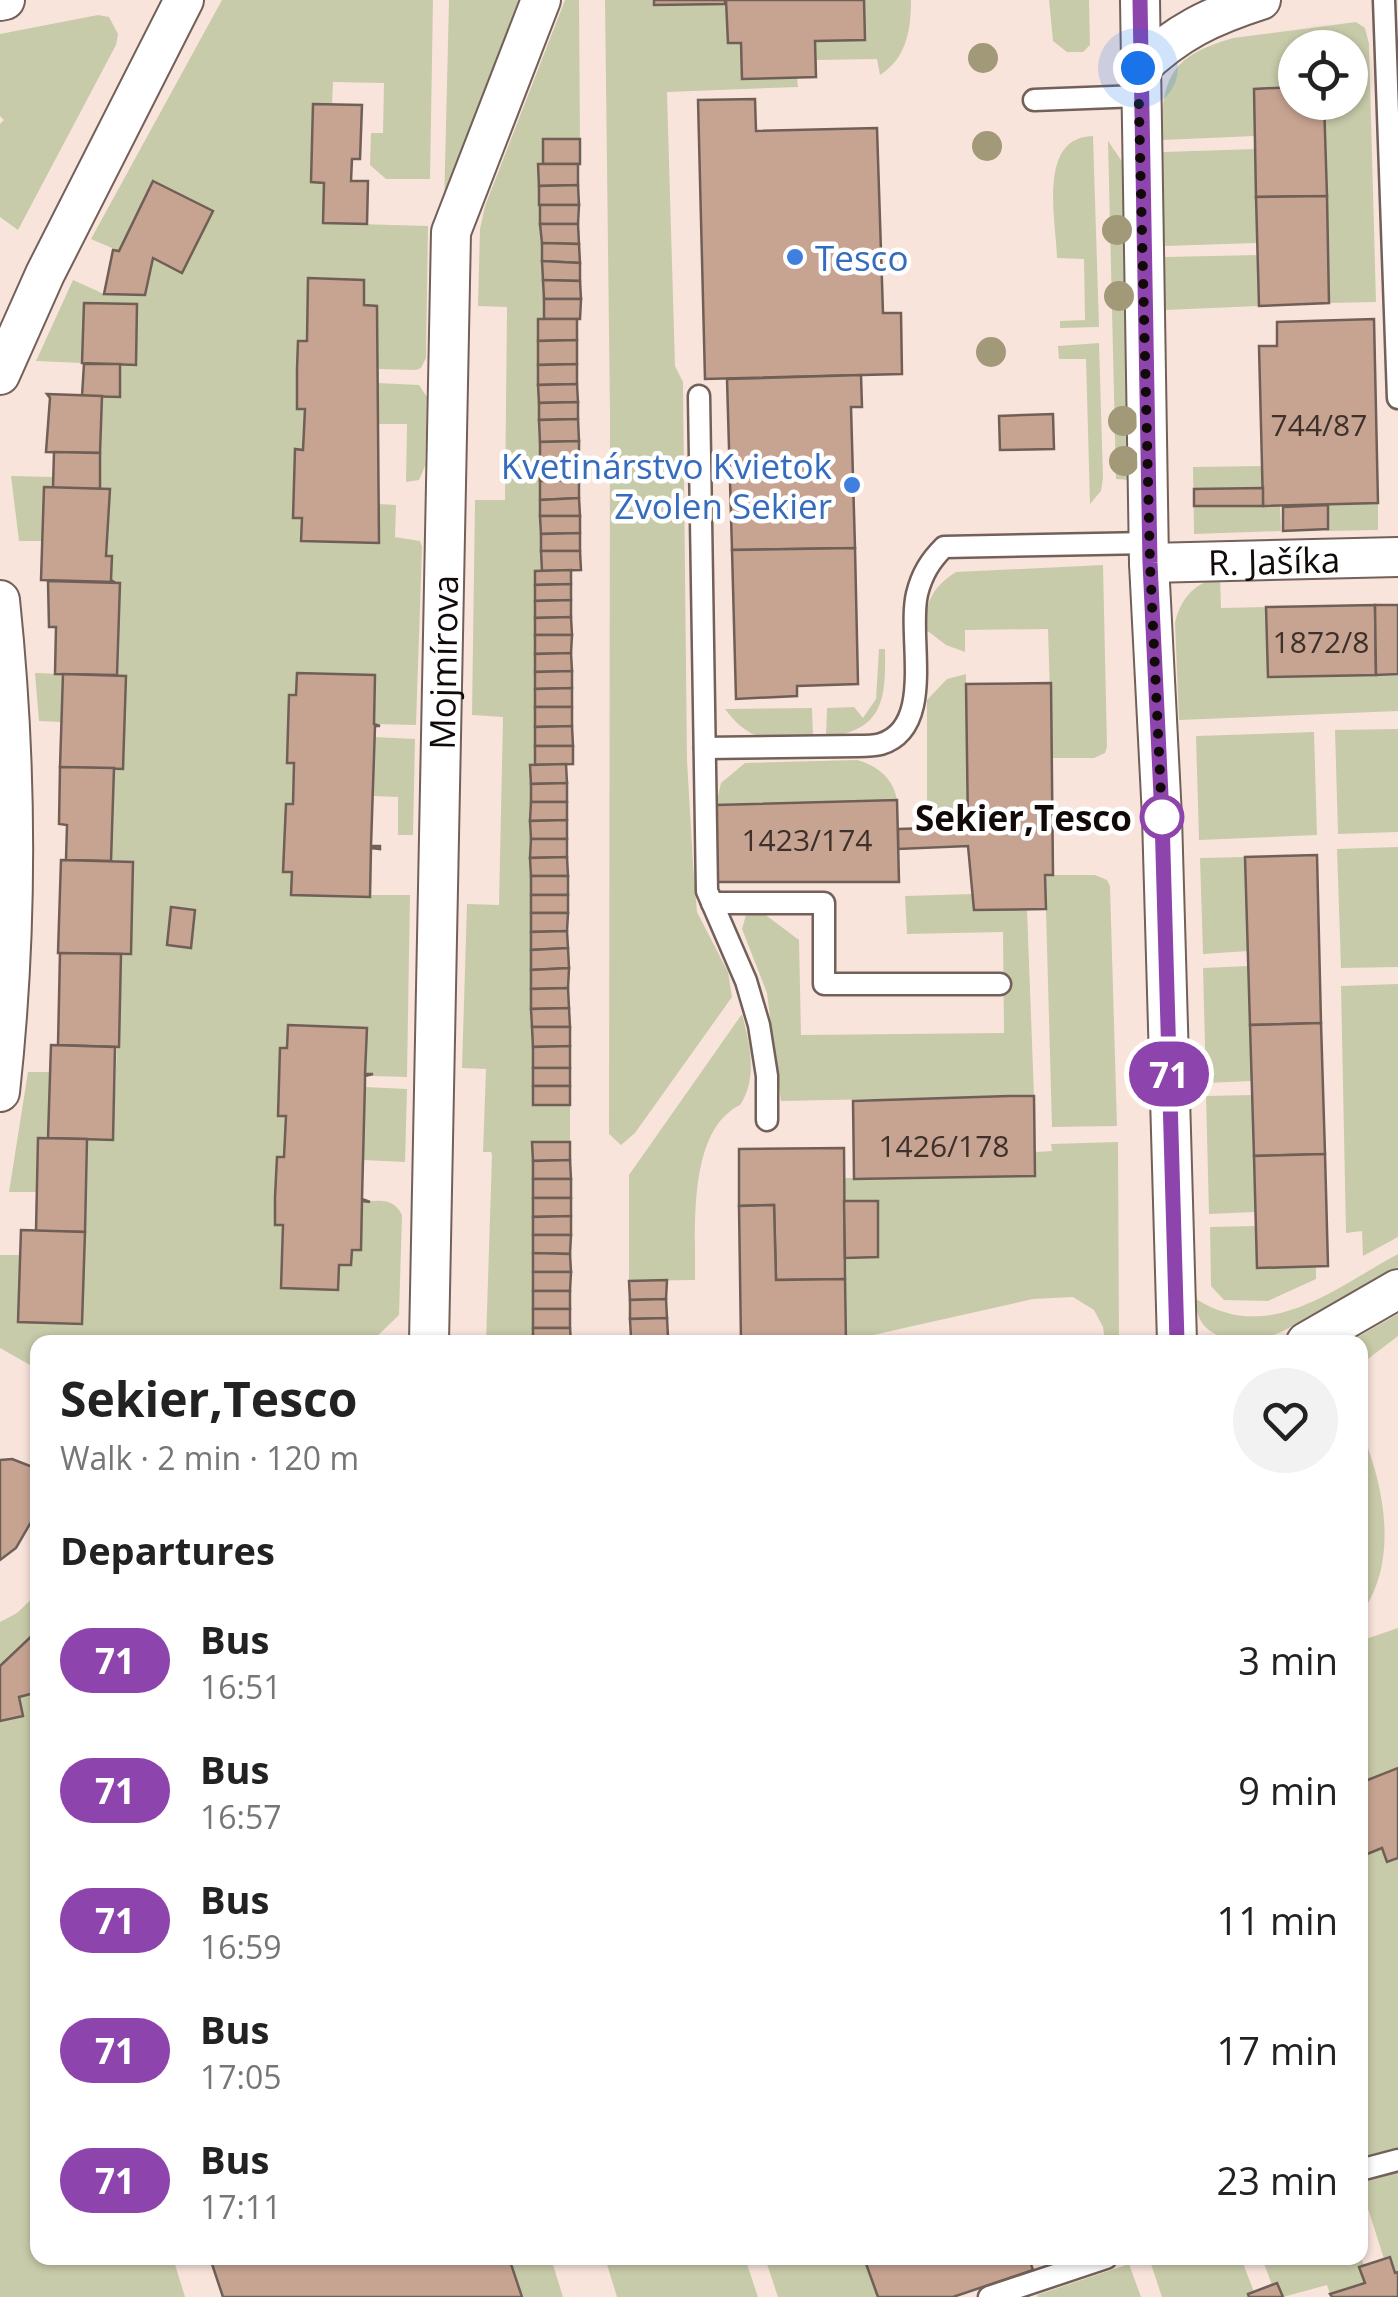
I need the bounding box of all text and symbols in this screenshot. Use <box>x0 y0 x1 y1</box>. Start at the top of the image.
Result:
map controls <box>1278 30 1368 120</box>
button: locate <box>1278 30 1368 120</box>
your location <box>1113 43 1163 93</box>
place label: Tesco <box>815 234 908 281</box>
marker: Tesco <box>784 246 806 268</box>
house number: 744/87 <box>1271 404 1367 445</box>
place label: Kvetinárstvo Kvietok Zvolen Sekier <box>501 442 833 529</box>
marker: Kvetinárstvo Kvietok Zvolen Sekier <box>841 474 863 496</box>
street label: R. Jašíka <box>1207 535 1341 585</box>
street label: Mojmírova <box>417 574 468 750</box>
house number: 1872/8 <box>1273 621 1369 662</box>
place label: Sekier,Tesco <box>915 794 1132 841</box>
marker: Sekier,Tesco <box>1141 796 1183 838</box>
house number: 1423/174 <box>741 819 873 860</box>
line badge: 71 <box>1124 1042 1214 1106</box>
text: 71 <box>1149 1051 1189 1098</box>
house number: 1426/178 <box>878 1125 1010 1166</box>
text: Sekier,Tesco <box>60 1366 357 1431</box>
button: heart <box>1233 1368 1338 1473</box>
text: Walk · 2 min · 120 m <box>60 1436 359 1479</box>
text: Departures <box>60 1524 275 1576</box>
text: Bus <box>200 1613 269 1665</box>
text: 3 min <box>1238 1634 1338 1686</box>
text: 71 <box>95 1637 135 1684</box>
text: 16:51 <box>200 1665 282 1708</box>
text: Bus <box>200 1743 269 1795</box>
text: 9 min <box>1238 1764 1338 1816</box>
text: 71 <box>95 1767 135 1814</box>
text: 16:57 <box>200 1795 282 1838</box>
text: Bus <box>200 1873 269 1925</box>
text: 11 min <box>1217 1894 1338 1946</box>
text: 71 <box>95 1897 135 1944</box>
text: 16:59 <box>200 1925 282 1968</box>
text: Bus <box>200 2003 269 2055</box>
text: 17 min <box>1217 2024 1338 2076</box>
text: 71 <box>95 2027 135 2074</box>
text: 17:05 <box>200 2055 282 2098</box>
text: Bus <box>200 2133 269 2185</box>
text: 23 min <box>1217 2154 1338 2206</box>
text: 71 <box>95 2157 135 2204</box>
text: 17:11 <box>200 2185 282 2228</box>

